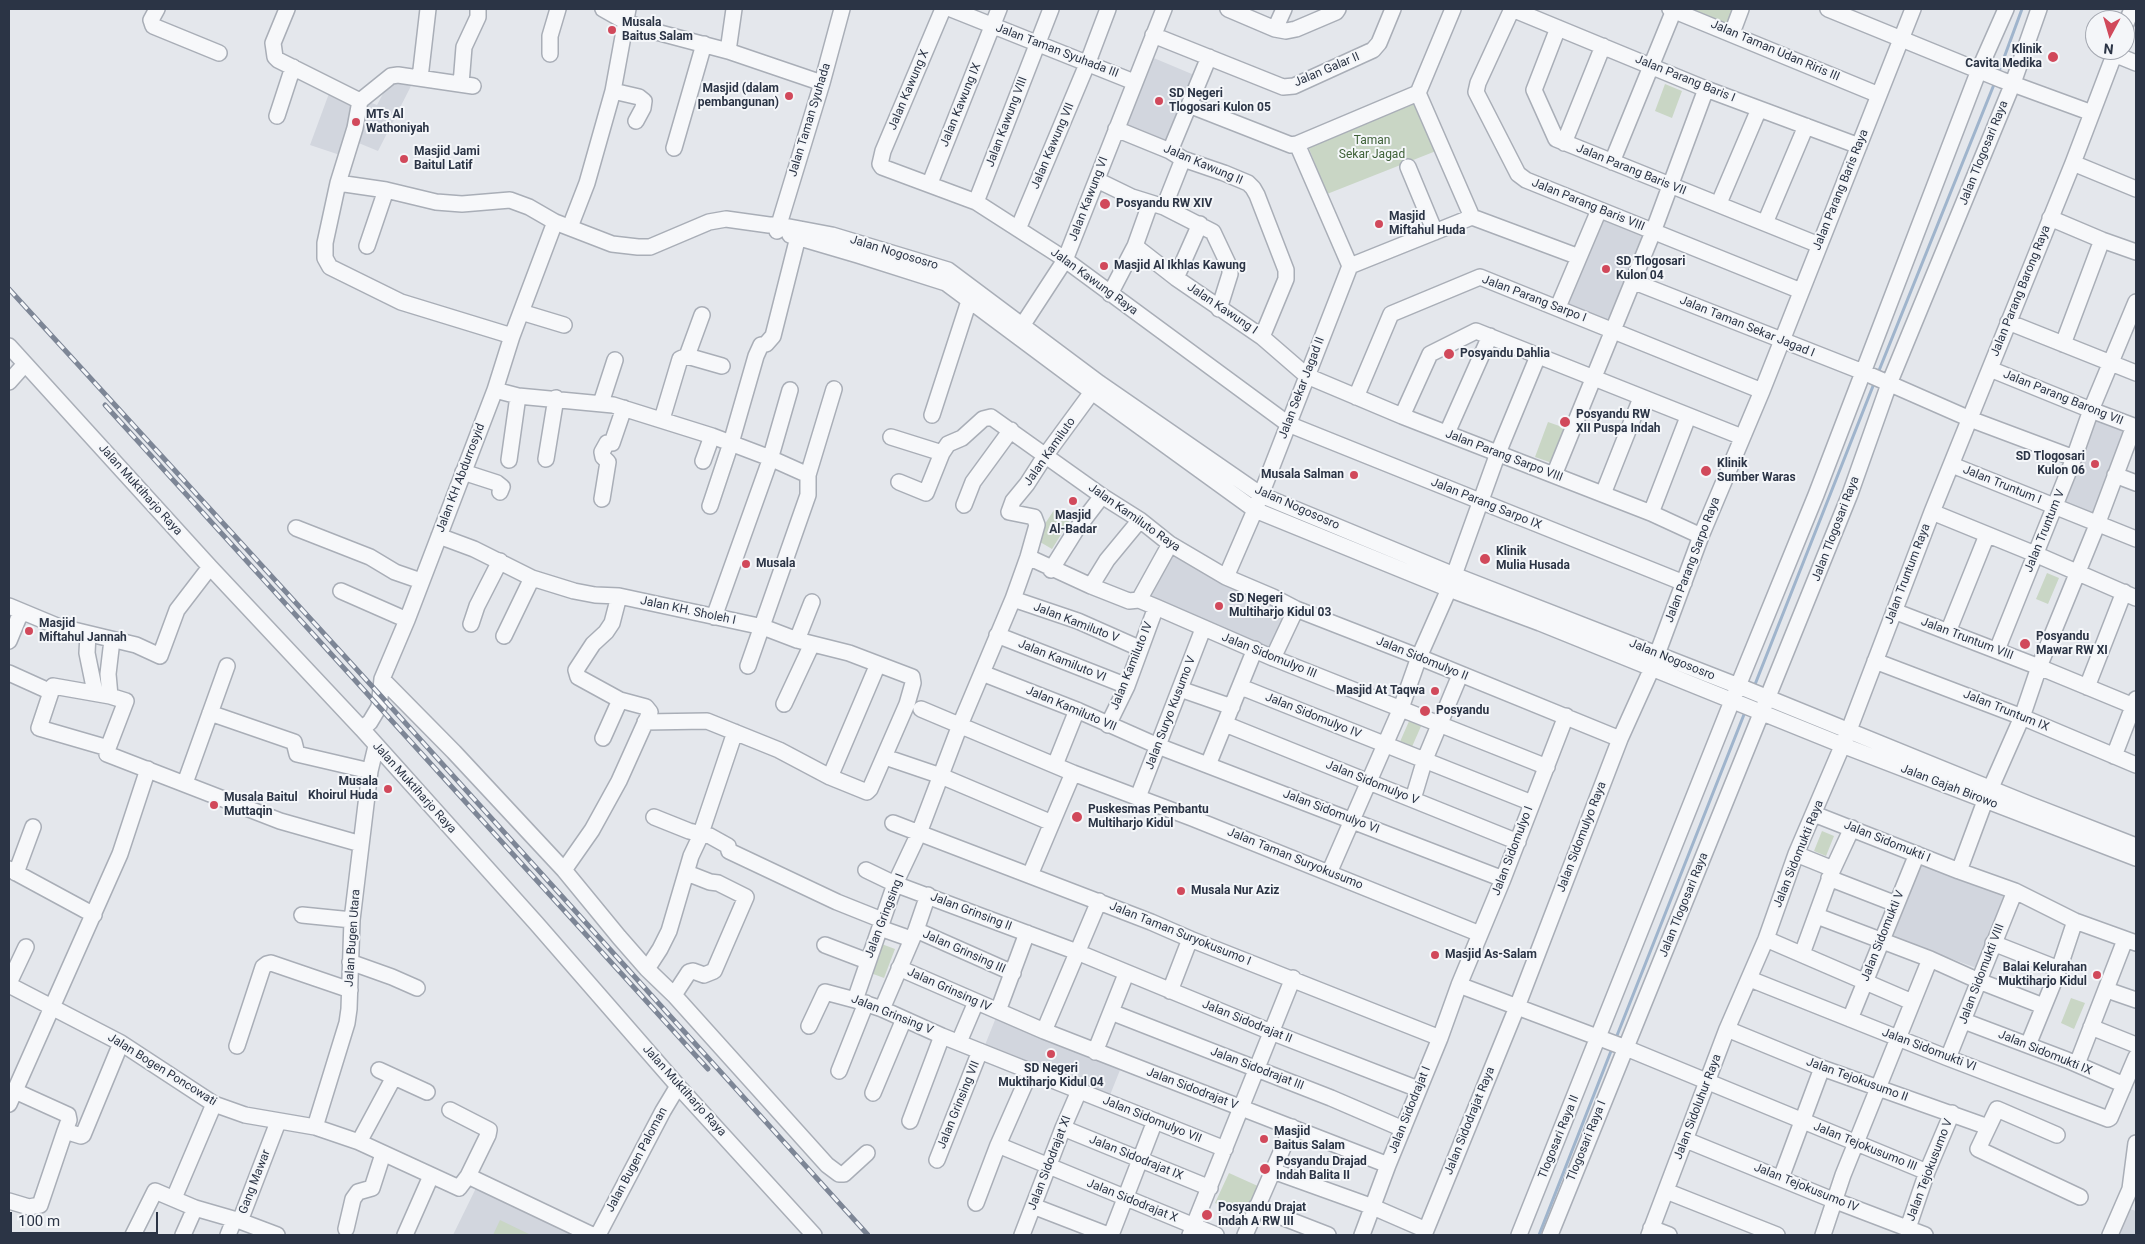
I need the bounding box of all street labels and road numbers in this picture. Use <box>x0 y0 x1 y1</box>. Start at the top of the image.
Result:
street label: Jalan Taman Udan Riris III <box>1708 17 1842 85</box>
street label: Jalan Taman Syuhada III <box>994 21 1120 81</box>
street label: Jalan Kawung X <box>886 48 932 132</box>
street label: Jalan Galar II <box>1292 50 1362 90</box>
street label: Jalan Parang Baris I <box>1633 52 1737 106</box>
street label: Jalan Kawung IX <box>938 61 984 149</box>
street label: Jalan Taman Syuhada <box>786 62 834 178</box>
street label: Jalan Kawung VIII <box>983 75 1031 169</box>
street label: Jalan Tlogosari Raya <box>1956 99 2012 207</box>
street label: Jalan Kawung VII <box>1028 101 1078 191</box>
street label: Jalan Parang Baris Raya <box>1810 127 1872 253</box>
street label: Jalan Parang Baris VII <box>1574 141 1688 199</box>
street label: Jalan Kawung II <box>1161 142 1245 188</box>
street label: Jalan Kawung VI <box>1066 155 1112 243</box>
street label: Jalan Parang Baris VIII <box>1529 176 1647 234</box>
street label: Jalan Parang Barong Raya <box>1988 223 2054 359</box>
street label: Jalan Nogososro <box>848 233 940 273</box>
street label: Jalan Kawung Raya <box>1048 246 1140 318</box>
street label: Jalan Parang Sarpo I <box>1480 272 1588 326</box>
street label: Jalan Kawung I <box>1184 280 1260 338</box>
street label: Jalan Taman Sekar Jagad I <box>1677 293 1817 361</box>
street label: Jalan Sekar Jagad II <box>1276 335 1328 441</box>
street label: Jalan Parang Barong VII <box>2001 367 2125 429</box>
street label: Jalan Kamiluto <box>1021 415 1079 489</box>
street label: Jalan KH Abdurrosyid <box>434 421 488 535</box>
street label: Jalan Parang Sarpo VIII <box>1443 427 1565 485</box>
street label: Jalan Muktiharjo Raya <box>95 441 185 539</box>
street label: Jalan Truntum I <box>1961 463 2043 507</box>
street label: Jalan Tlogosari Raya <box>1809 474 1863 584</box>
street label: Jalan Parang Sarpo IX <box>1429 475 1543 533</box>
street label: Jalan Kamiluto Raya <box>1085 481 1183 555</box>
street label: Jalan Nogososro <box>1252 483 1342 533</box>
street label: Jalan Truntum V <box>2022 488 2068 574</box>
street label: Jalan Parang Sarpo Raya <box>1662 495 1724 625</box>
street label: Jalan Truntum Raya <box>1882 522 1934 626</box>
street label: Jalan KH. Sholeh I <box>639 594 737 628</box>
street label: Jalan Kamiluto V <box>1031 600 1121 646</box>
street label: Jalan Truntum VIII <box>1919 615 2015 663</box>
street label: Jalan Kamiluto IV <box>1108 620 1156 712</box>
street label: Jalan Sidomulyo III <box>1219 630 1319 682</box>
street label: Jalan Sidomulyo II <box>1374 634 1470 684</box>
street label: Jalan Nogososro <box>1627 636 1717 684</box>
street label: Jalan Kamiluto VI <box>1016 637 1108 685</box>
street label: Jalan Suryo Kusumo V <box>1143 654 1199 772</box>
street label: Jalan Kamiluto VII <box>1024 683 1118 735</box>
street label: Jalan Truntum IX <box>1961 687 2051 735</box>
street label: Jalan Sidomulyo IV <box>1263 690 1363 742</box>
street label: Jalan Muktiharjo Raya <box>369 739 459 837</box>
street label: Jalan Sidomulyo V <box>1323 758 1421 808</box>
street label: Jalan Gajah Birowo <box>1898 762 2000 812</box>
street label: Jalan Sidomulyo Raya <box>1554 780 1610 894</box>
street label: Jalan Sidomulyo VI <box>1281 787 1381 837</box>
street label: Jalan Sidomukti Raya <box>1771 798 1827 910</box>
street label: Jalan Sidomulyo I <box>1489 804 1537 898</box>
street label: Jalan Sidomukti I <box>1842 818 1932 866</box>
street label: Jalan Taman Suryokusumo <box>1225 825 1365 893</box>
street label: Jalan Tlogosari Raya <box>1656 851 1712 959</box>
street label: Jalan Gringsing I <box>862 872 908 960</box>
street label: Jalan Bugen Utara <box>342 889 364 987</box>
street label: Jalan Sidomukti V <box>1858 889 1908 983</box>
street label: Jalan Grinsing II <box>928 890 1014 934</box>
street label: Jalan Taman Suryokusumo I <box>1107 899 1253 969</box>
street label: Jalan Sidomukti VIII <box>1956 922 2008 1026</box>
street label: Jalan Grinsing III <box>920 927 1008 977</box>
street label: Jalan Grinsing IV <box>905 965 993 1015</box>
street label: Jalan Grinsing V <box>849 992 935 1038</box>
street label: Jalan Sidodrajat II <box>1200 997 1294 1047</box>
street label: Jalan Sidomukti VI <box>1880 1025 1978 1075</box>
street label: Jalan Sidomukti IX <box>1996 1028 2094 1078</box>
street label: Jalan Bogen Poncowati <box>105 1031 219 1109</box>
street label: Jalan Muktiharjo Raya <box>639 1042 729 1140</box>
street label: Jalan Sidodrajat III <box>1208 1045 1306 1093</box>
street label: Jalan Sidoluhur Raya <box>1671 1052 1725 1162</box>
street label: Jalan Tejokusumo II <box>1804 1055 1910 1105</box>
street label: Jalan Grinsing VII <box>935 1059 983 1151</box>
street label: Jalan Sidodrajat I <box>1386 1064 1434 1156</box>
street label: Jalan Sidodrajat V <box>1144 1065 1240 1113</box>
street label: Jalan Sidodrajat Raya <box>1442 1065 1498 1177</box>
street label: Tlogosari Raya II <box>1536 1093 1582 1181</box>
street label: Jalan Sidomulyo VII <box>1100 1094 1204 1146</box>
street label: Tlogosari Raya I <box>1564 1099 1610 1183</box>
street label: Jalan Bugen Paloman <box>603 1105 671 1215</box>
street label: Jalan Sidodrajat XI <box>1025 1114 1075 1212</box>
street label: Jalan Tejokusumo V <box>1904 1117 1956 1223</box>
street label: Jalan Tejokusumo III <box>1811 1120 1919 1174</box>
street label: Jalan Sidodrajat IX <box>1087 1133 1185 1183</box>
street label: Gang Mawar <box>236 1148 274 1216</box>
street label: Jalan Tejokusumo IV <box>1752 1160 1860 1216</box>
street label: Jalan Sidodrajat X <box>1084 1176 1180 1226</box>

